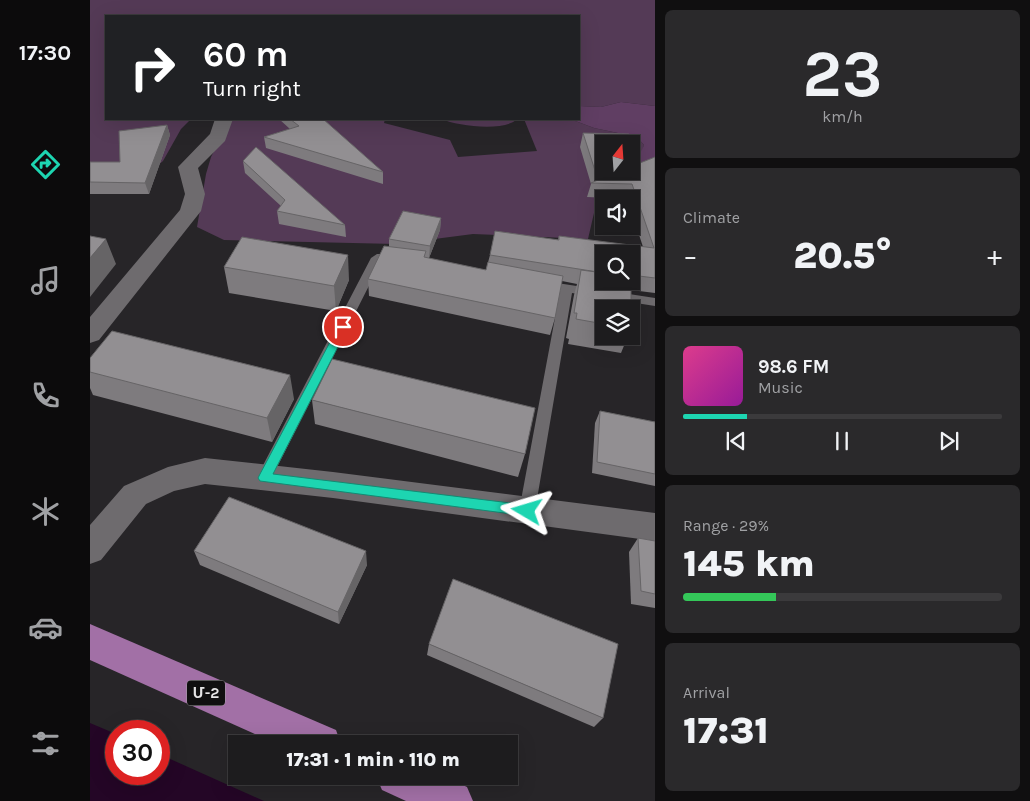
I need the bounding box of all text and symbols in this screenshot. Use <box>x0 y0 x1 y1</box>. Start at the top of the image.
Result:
text: 60 m <box>203 34 288 75</box>
icon: right <box>120 35 185 100</box>
text: 23 <box>803 36 882 112</box>
text: 17:30 <box>19 40 71 66</box>
text: Turn right <box>203 76 301 102</box>
text: km/h <box>822 107 863 126</box>
north arrow <box>595 135 640 180</box>
map controls <box>595 135 640 345</box>
icon: directions <box>28 147 63 182</box>
button: sound <box>595 190 640 235</box>
text: Climate <box>683 208 740 227</box>
text: 20.5° <box>793 233 892 278</box>
text: − <box>683 239 698 272</box>
text: + <box>987 239 1002 272</box>
button: search <box>595 245 640 290</box>
icon: music <box>28 263 63 298</box>
button: layers <box>595 300 640 345</box>
pin <box>322 306 364 348</box>
icon: arrive <box>329 313 357 341</box>
text: 98.6 FM <box>758 356 829 378</box>
icon: phone <box>28 378 63 413</box>
text: Music <box>758 378 803 397</box>
icon: previous <box>722 427 750 455</box>
icon: pause <box>828 427 856 455</box>
icon: next <box>935 427 963 455</box>
position arrow <box>500 484 552 536</box>
icon: climate <box>28 494 63 529</box>
text: Range · 29% <box>683 516 769 535</box>
text: 145 km <box>683 541 815 586</box>
icon: car <box>28 610 63 645</box>
road number: Մ-2 <box>187 680 225 706</box>
text: Arrival <box>683 683 730 702</box>
text: 17:31 <box>683 708 769 753</box>
speed limit sign: 30 <box>105 720 170 785</box>
icon: filters <box>28 726 63 761</box>
text: 17:31 · 1 min · 110 m <box>286 749 460 771</box>

